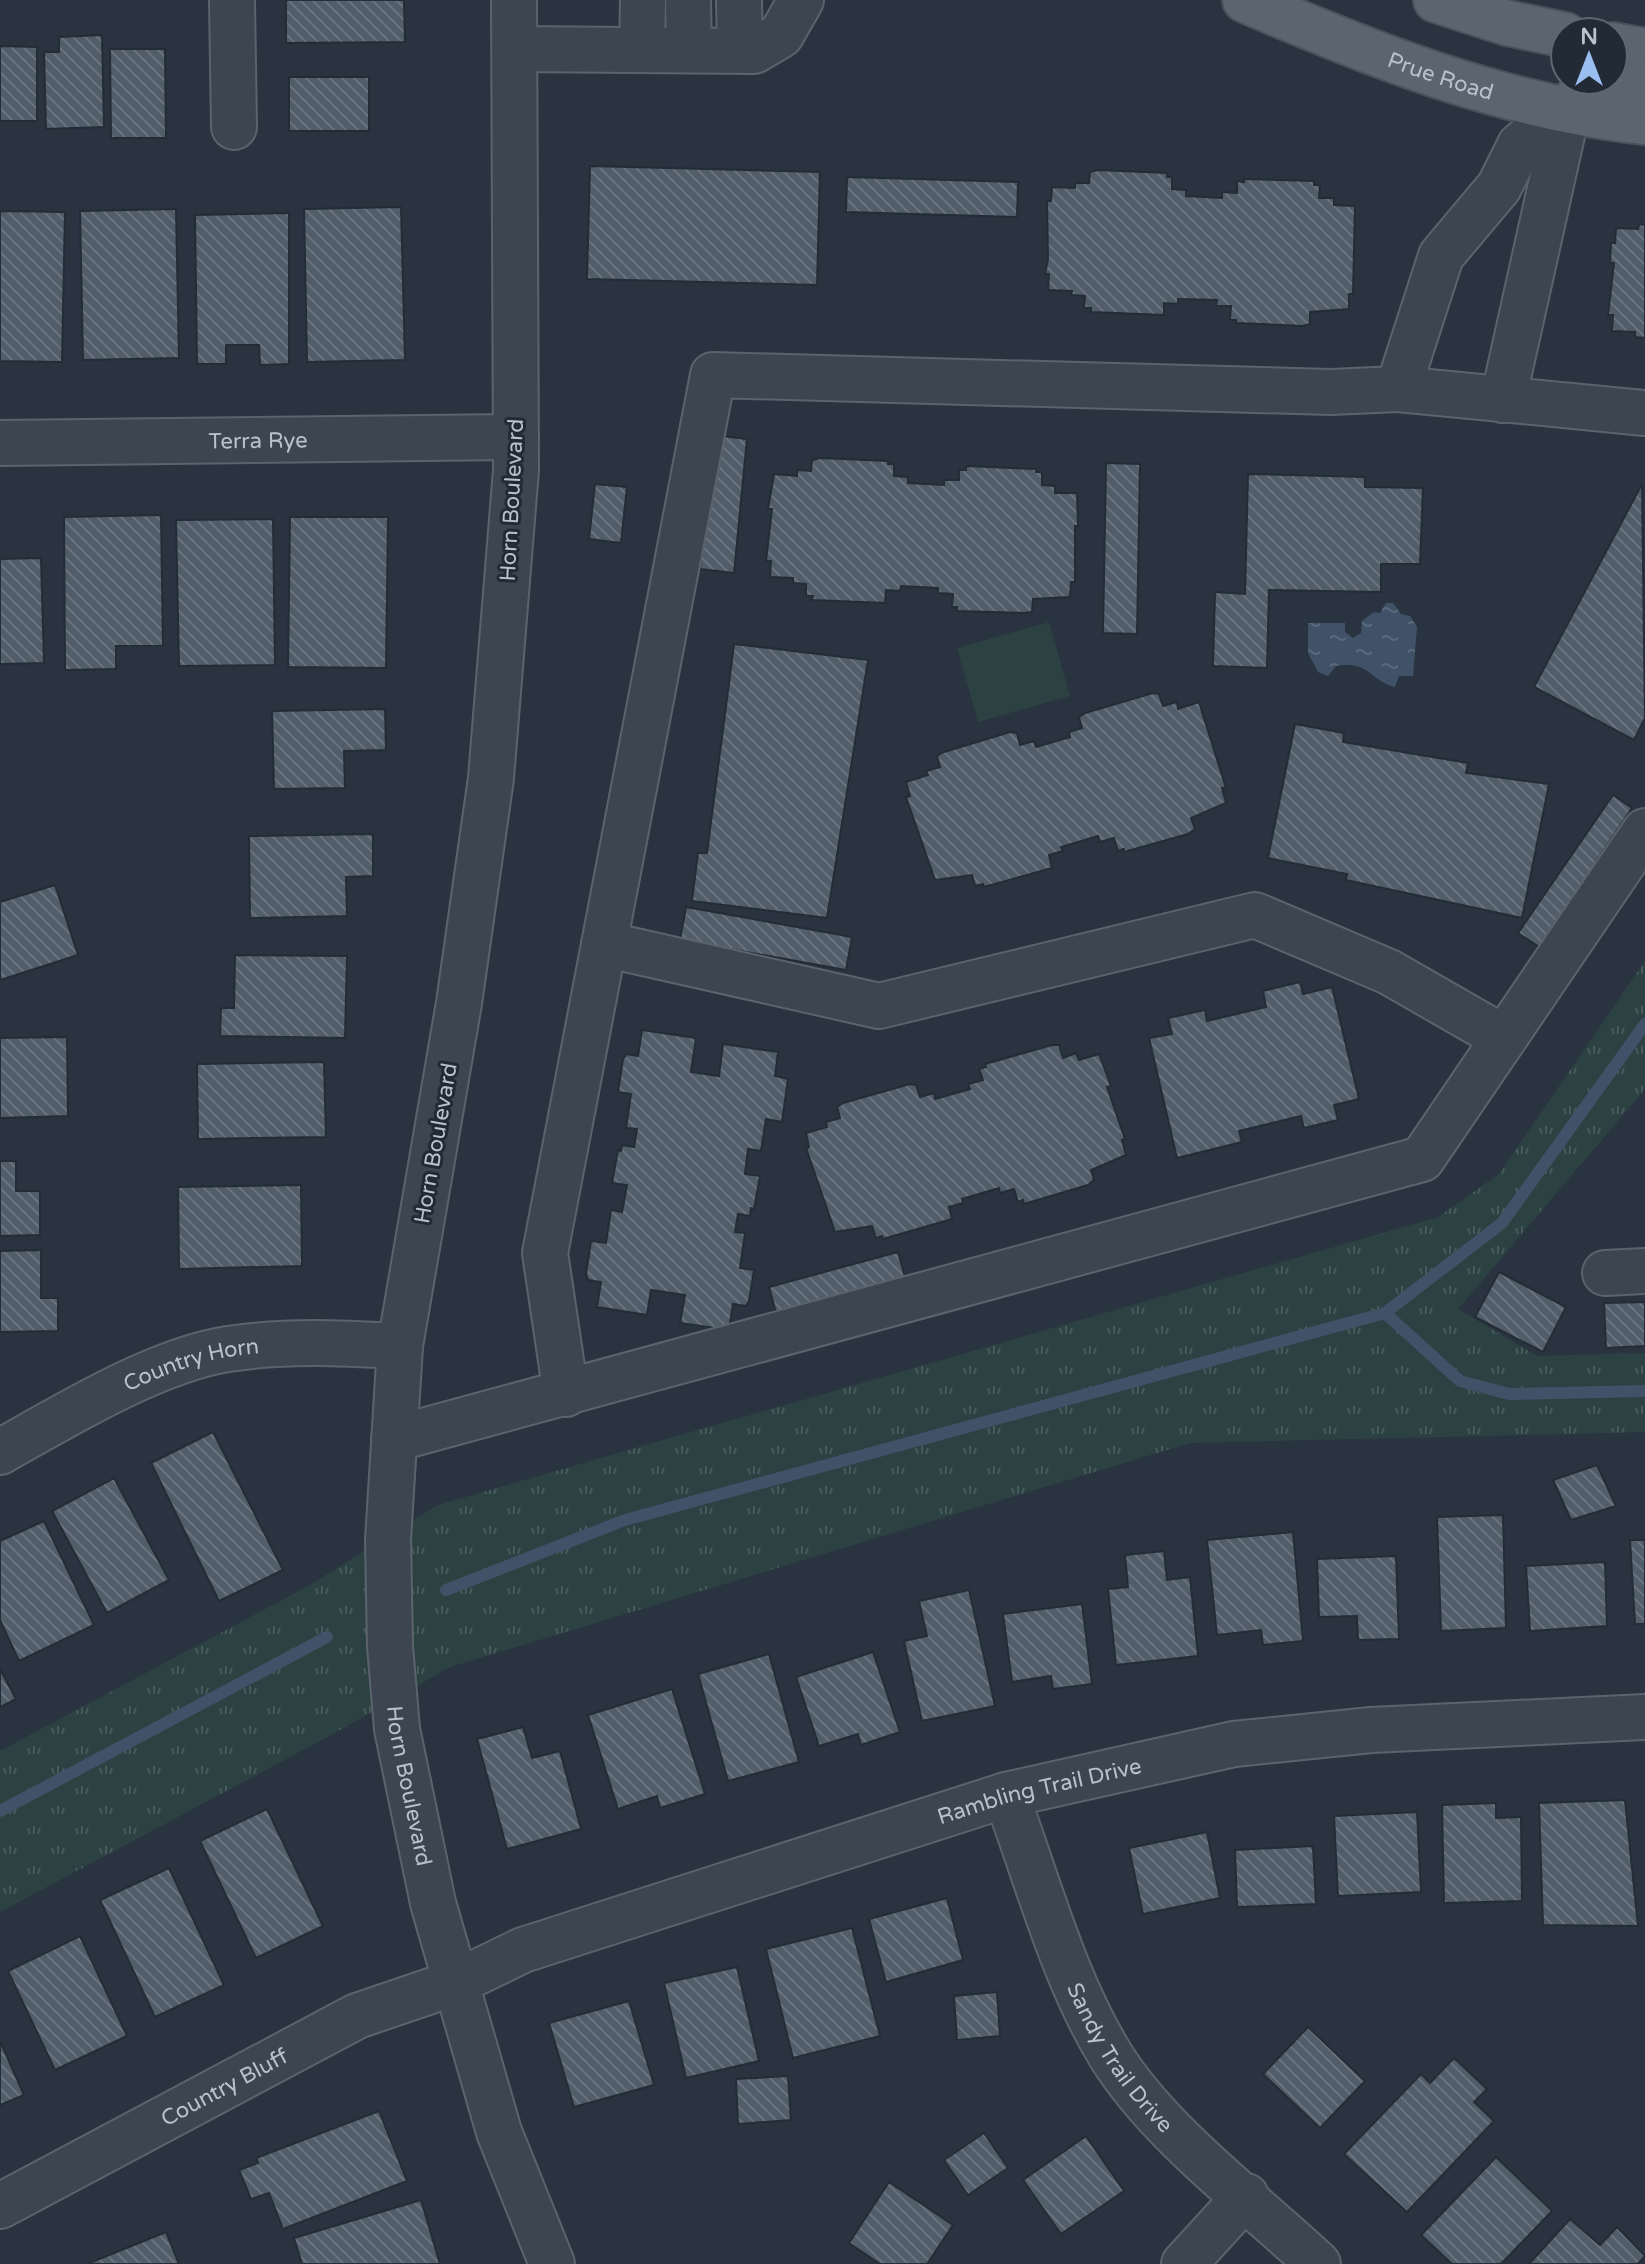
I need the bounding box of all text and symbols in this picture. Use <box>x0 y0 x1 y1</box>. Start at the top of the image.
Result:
north arrow <box>1549 16 1629 96</box>
text: N <box>1580 24 1598 50</box>
street label: Prue Road <box>1384 47 1496 106</box>
street label: Horn Boulevard <box>495 418 529 582</box>
street label: Terra Rye <box>208 427 308 455</box>
street label: Horn Boulevard <box>409 1061 463 1226</box>
street label: Country Horn <box>119 1333 260 1397</box>
street label: Horn Boulevard <box>381 1705 437 1868</box>
street label: Rambling Trail Drive <box>934 1753 1144 1830</box>
street label: Sandy Trail Drive <box>1061 1979 1178 2138</box>
street label: Country Bluff <box>157 2043 293 2132</box>

